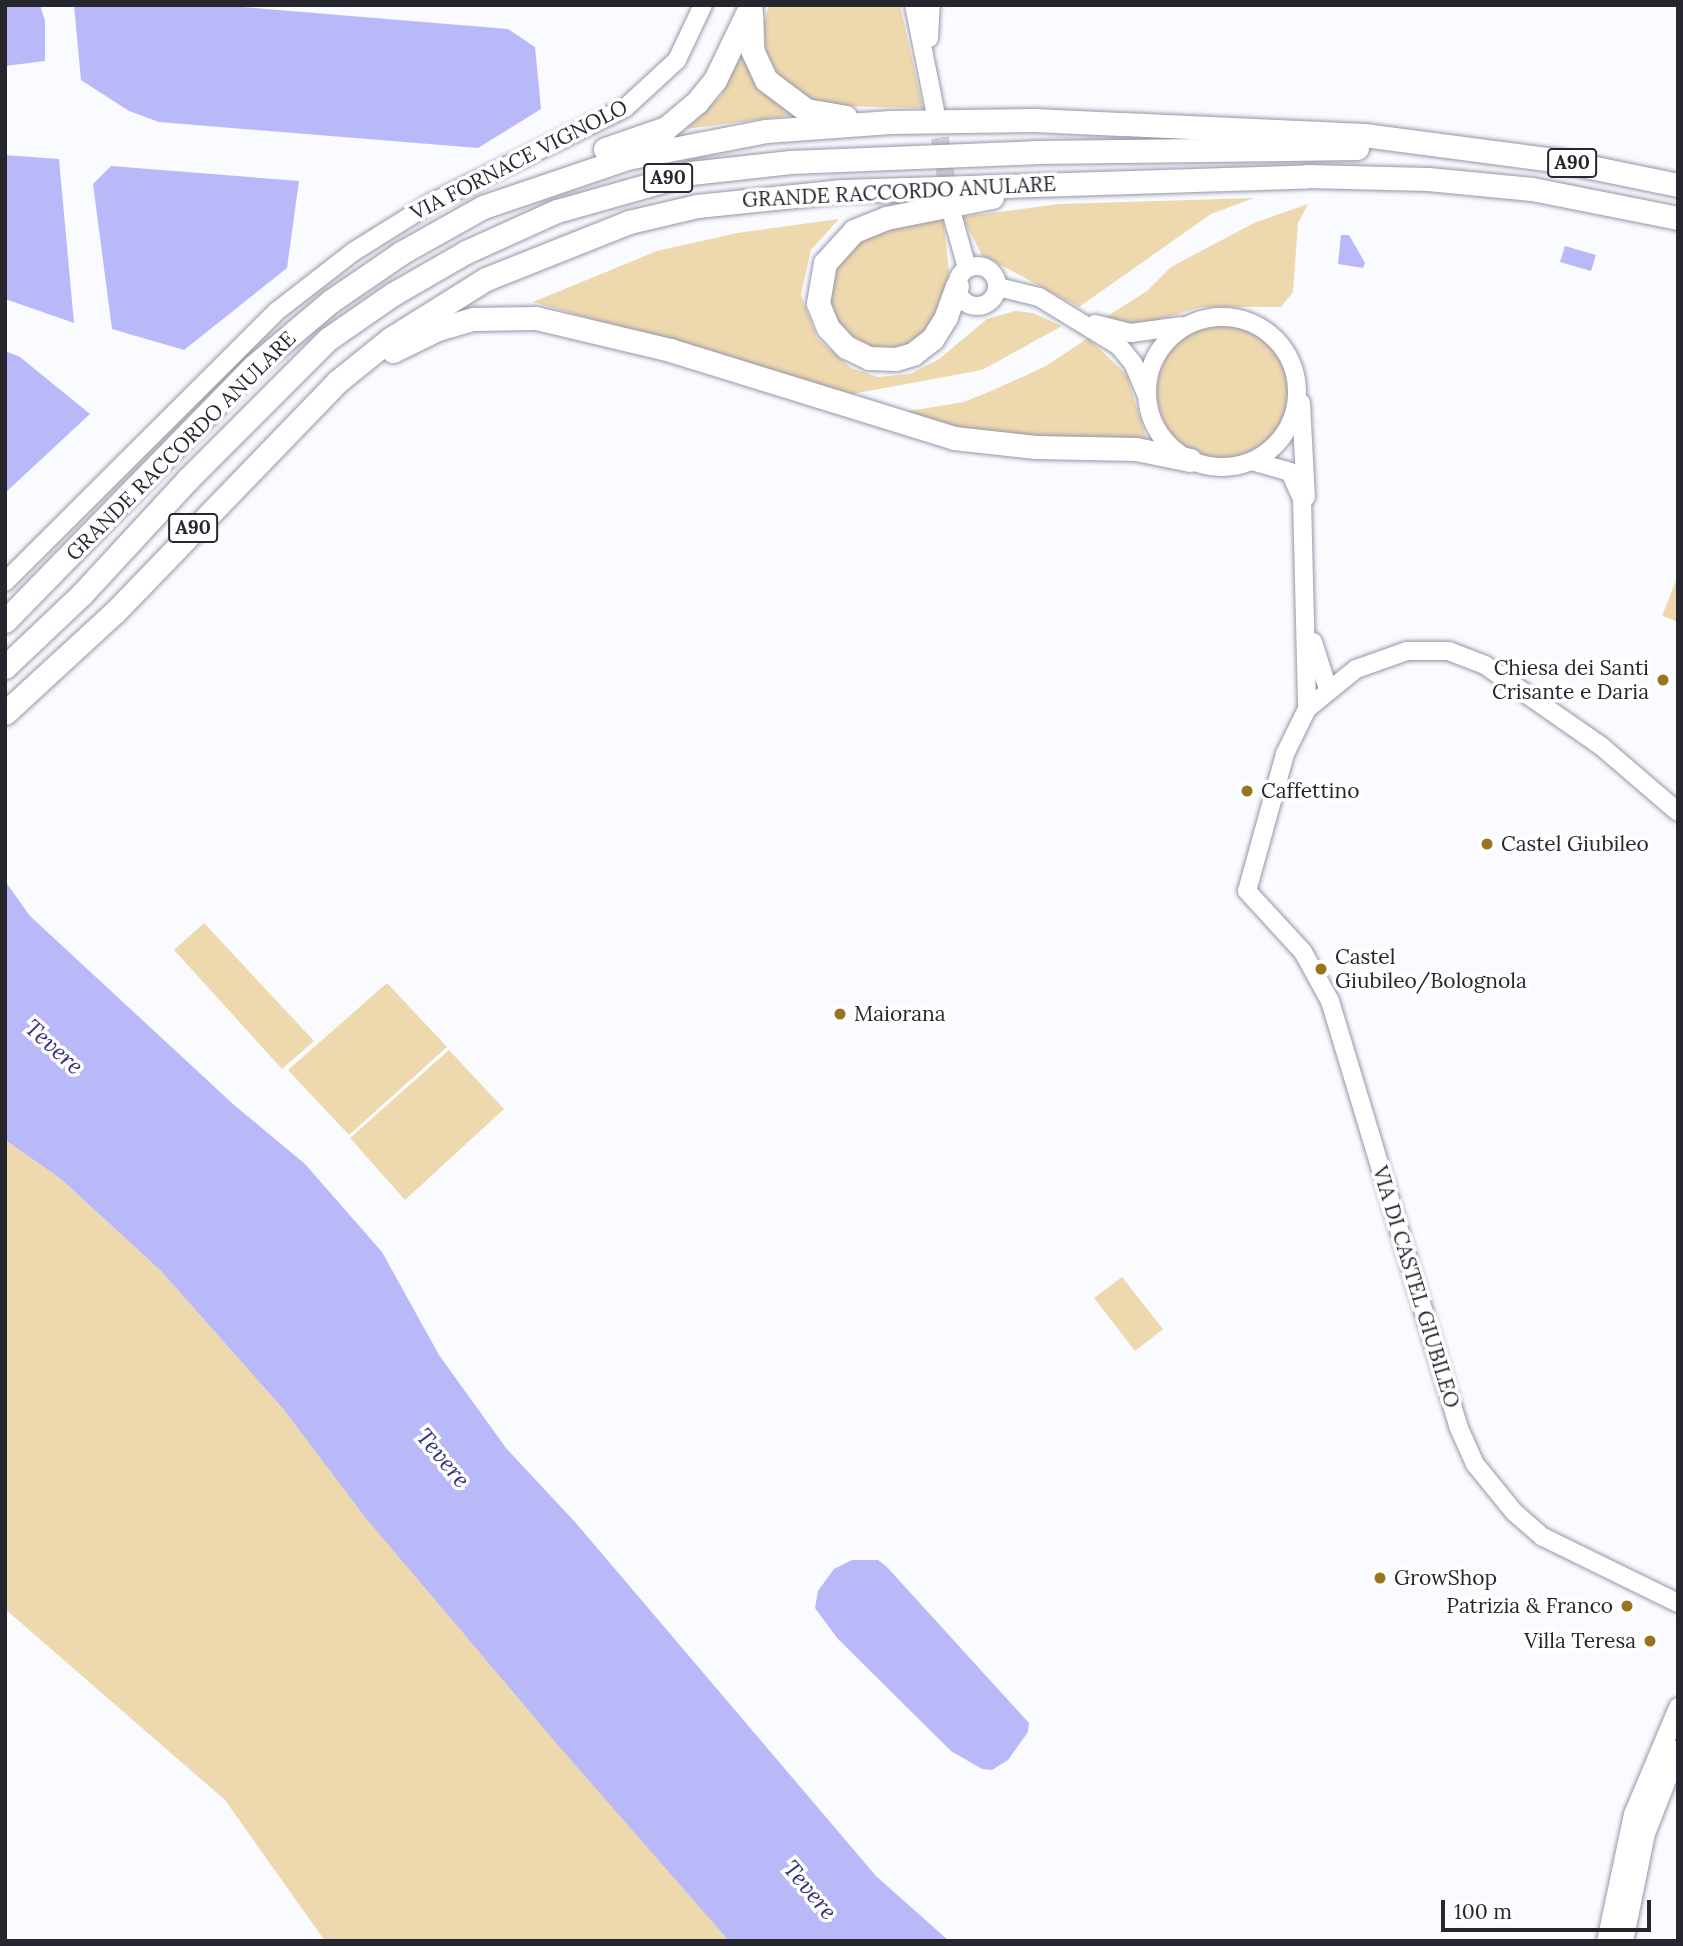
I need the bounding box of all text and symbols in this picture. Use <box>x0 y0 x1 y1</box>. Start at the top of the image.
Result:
street label: VIA FORNACE VIGNOLO <box>406 94 632 226</box>
road number: A90 <box>1546 148 1598 178</box>
road number: A90 <box>642 162 694 194</box>
street label: GRANDE RACCORDO ANULARE <box>741 171 1057 213</box>
street label: GRANDE RACCORDO ANULARE <box>61 326 301 566</box>
road number: A90 <box>167 512 219 544</box>
place label: Chiesa dei Santi Crisante e Daria <box>1492 655 1649 705</box>
marker: Chiesa dei Santi Crisante e Daria <box>1655 672 1671 688</box>
place label: Caffettino <box>1261 778 1359 804</box>
marker: Caffettino <box>1239 783 1255 799</box>
place label: Castel Giubileo <box>1501 831 1649 857</box>
marker: Castel Giubileo <box>1479 836 1495 852</box>
place label: Castel Giubileo/Bolognola <box>1335 944 1527 994</box>
marker: Castel Giubileo/Bolognola <box>1313 961 1329 977</box>
place label: Maiorana <box>854 1001 946 1027</box>
marker: Maiorana <box>832 1006 848 1022</box>
water label: Tevere <box>19 1014 89 1080</box>
street label: VIA DI CASTEL GIUBILEO <box>1367 1163 1465 1411</box>
water label: Tevere <box>410 1423 476 1493</box>
place label: GrowShop <box>1394 1565 1497 1591</box>
marker: GrowShop <box>1372 1570 1388 1586</box>
place label: Patrizia & Franco <box>1446 1593 1613 1619</box>
marker: Patrizia & Franco <box>1619 1598 1635 1614</box>
place label: Villa Teresa <box>1524 1628 1636 1654</box>
marker: Villa Teresa <box>1642 1633 1658 1649</box>
water label: Tevere <box>777 1855 843 1925</box>
scale bar <box>1445 1886 1655 1930</box>
text: 100 m <box>1454 1898 1512 1925</box>

